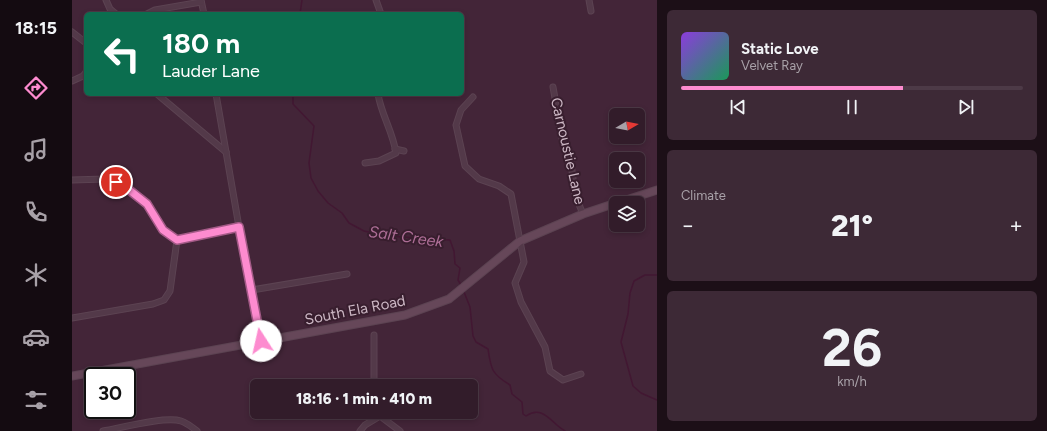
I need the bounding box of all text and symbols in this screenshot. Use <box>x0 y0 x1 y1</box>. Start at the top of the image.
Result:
text: 18:15 <box>15 17 57 39</box>
text: 180 m <box>162 26 240 60</box>
icon: left <box>96 28 148 80</box>
text: Static Love <box>741 40 819 58</box>
text: Velvet Ray <box>741 58 803 73</box>
text: Lauder Lane <box>162 60 260 82</box>
icon: directions <box>22 74 50 102</box>
street label: Carnoustie Lane <box>547 96 589 206</box>
icon: previous <box>727 96 749 118</box>
icon: pause <box>841 96 863 118</box>
icon: next <box>955 96 977 118</box>
north arrow <box>609 108 645 144</box>
map controls <box>609 108 645 232</box>
icon: music <box>22 136 50 164</box>
button: search <box>609 152 645 188</box>
pin <box>99 165 133 199</box>
icon: arrive <box>105 171 127 193</box>
text: Climate <box>681 188 726 203</box>
button: layers <box>609 196 645 232</box>
icon: phone <box>22 198 50 226</box>
text: 21° <box>831 207 873 244</box>
text: − <box>681 212 695 239</box>
text: + <box>1009 212 1023 239</box>
water label: Salt Creek <box>367 222 446 251</box>
icon: climate <box>22 261 50 289</box>
street label: South Ela Road <box>303 291 407 329</box>
text: 26 <box>822 317 882 379</box>
position arrow <box>240 320 282 362</box>
icon: car <box>22 323 50 351</box>
speed limit sign: 30 <box>84 367 136 419</box>
text: km/h <box>837 374 867 389</box>
icon: filters <box>22 386 50 414</box>
text: 18:16 · 1 min · 410 m <box>296 390 432 408</box>

